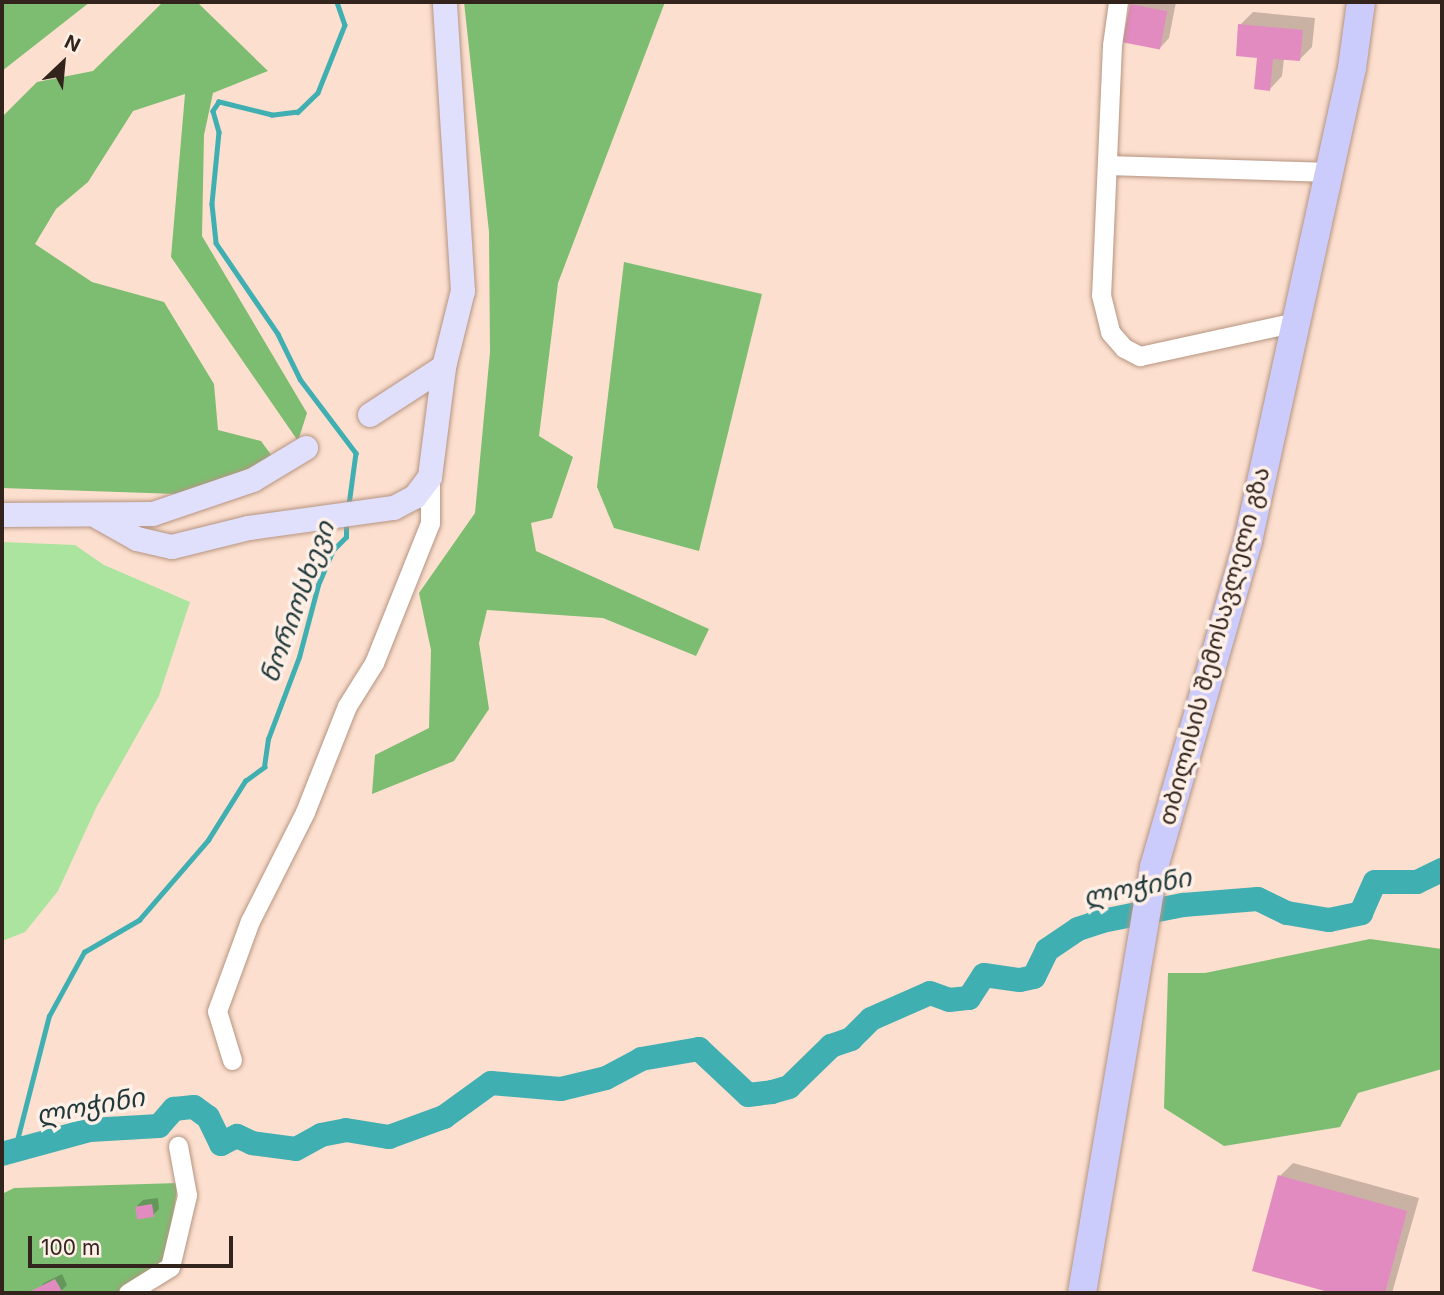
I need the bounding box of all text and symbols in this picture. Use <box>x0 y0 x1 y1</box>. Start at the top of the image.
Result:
north arrow <box>28 28 98 98</box>
text: N <box>61 30 84 57</box>
street label: თბილისის შემოსავლელი გზა <box>1152 464 1276 828</box>
water label: ნორიოსხევი <box>253 517 341 687</box>
water label: ლოჭინი <box>1080 861 1194 913</box>
water label: ლოჭინი <box>33 1081 147 1131</box>
scale bar <box>32 1222 236 1266</box>
text: 100 m <box>41 1235 100 1260</box>

